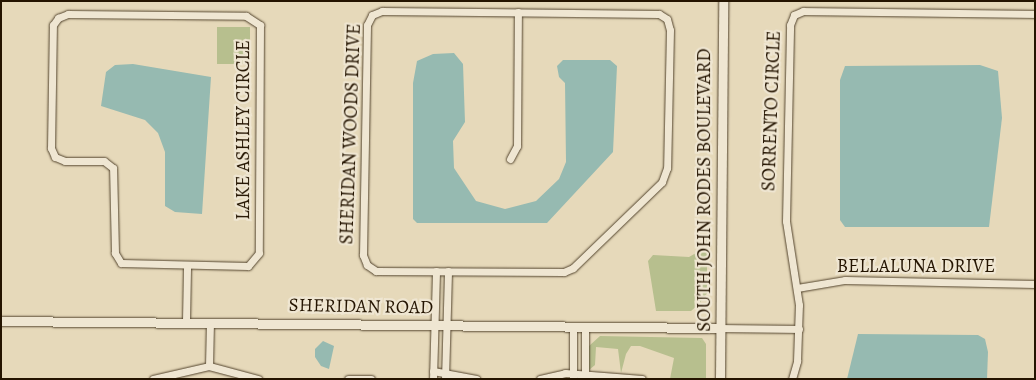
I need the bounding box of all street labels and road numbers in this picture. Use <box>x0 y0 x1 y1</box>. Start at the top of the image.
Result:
street label: SHERIDAN WOODS DRIVE <box>336 23 366 245</box>
street label: SORRENTO CIRCLE <box>758 30 786 192</box>
street label: LAKE ASHLEY CIRCLE <box>233 40 255 220</box>
street label: SOUTH JOHN RODES BOULEVARD <box>694 48 716 332</box>
street label: BELLALUNA DRIVE <box>837 256 995 278</box>
street label: SHERIDAN ROAD <box>289 294 433 320</box>

